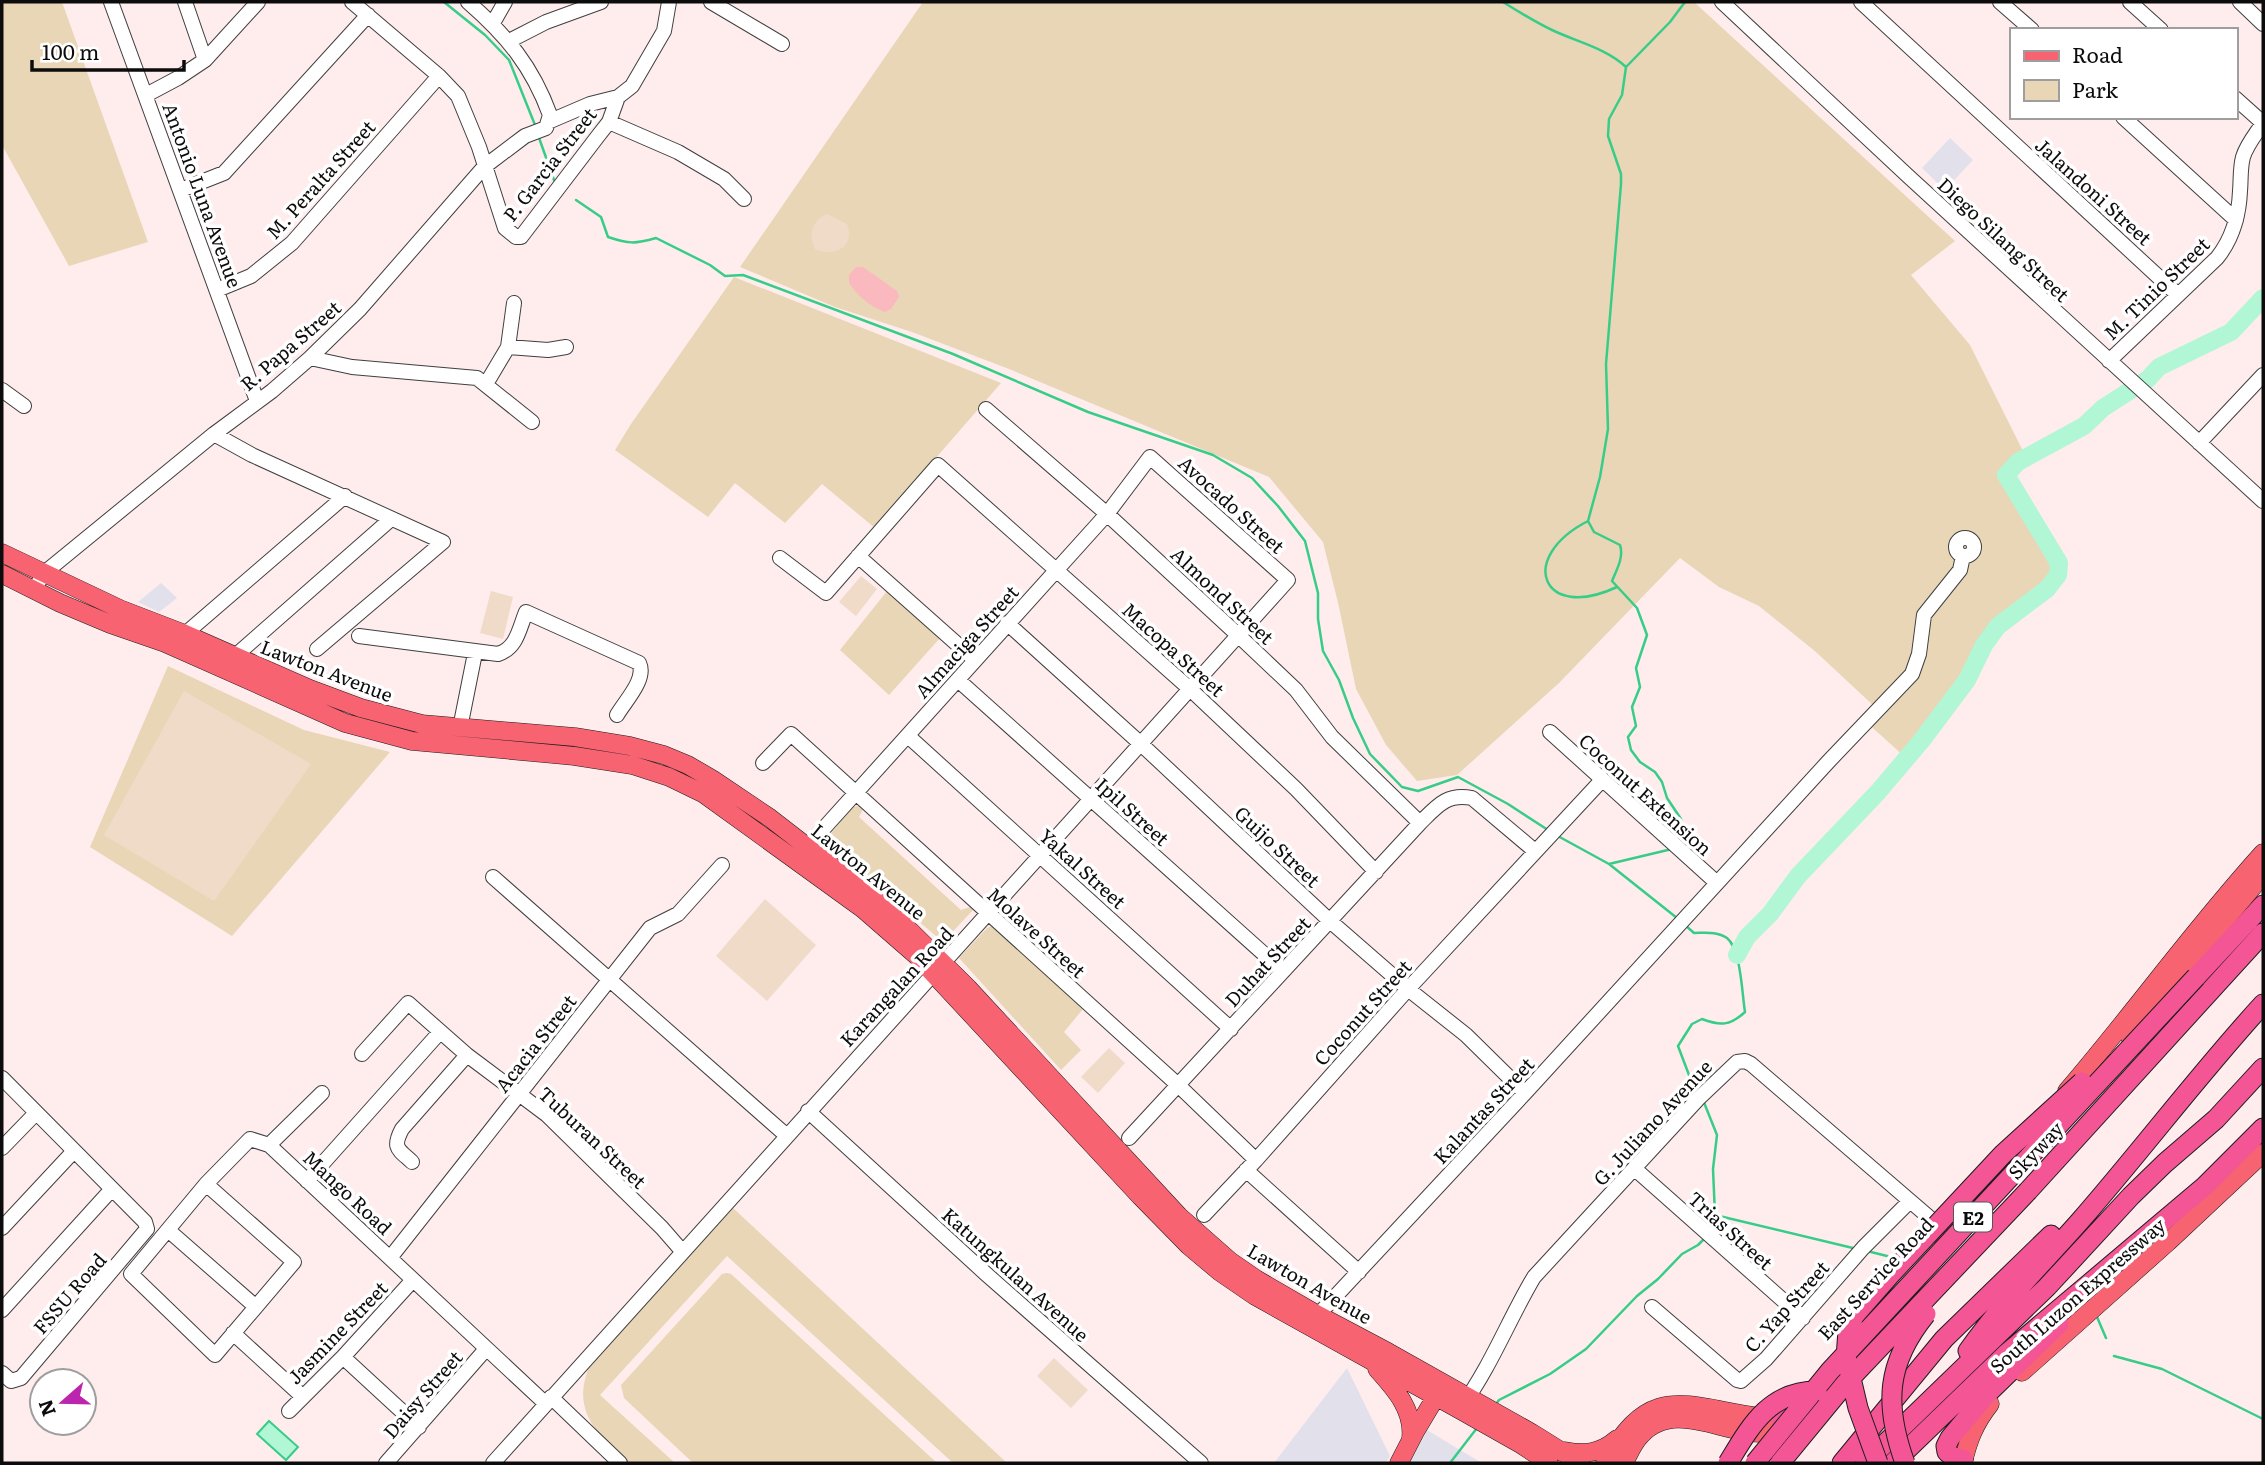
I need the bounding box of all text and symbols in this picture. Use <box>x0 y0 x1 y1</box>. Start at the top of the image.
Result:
scale bar <box>32 28 184 72</box>
legend <box>2010 28 2237 119</box>
text: 100 m <box>42 35 99 66</box>
text: Road <box>2072 38 2123 69</box>
text: Park <box>2072 73 2118 104</box>
street label: Antonio Luna Avenue <box>156 99 250 292</box>
street label: P. Garcia Street <box>496 101 603 227</box>
street label: M. Peralta Street <box>259 113 381 245</box>
street label: Jalandoni Street <box>2029 131 2159 251</box>
street label: Diego Silang Street <box>1932 170 2076 308</box>
street label: M. Tinio Street <box>2097 230 2215 346</box>
street label: R. Papa Street <box>233 293 347 397</box>
street label: Avocado Street <box>1173 449 1292 560</box>
street label: Almond Street <box>1165 540 1281 650</box>
street label: Almaciga Street <box>908 578 1025 704</box>
street label: Macopa Street <box>1117 595 1232 703</box>
street label: Lawton Avenue <box>257 632 397 708</box>
street label: Coconut Extension <box>1573 727 1719 861</box>
street label: Ipil Street <box>1090 770 1176 852</box>
street label: Guijo Street <box>1229 799 1327 893</box>
street label: Lawton Avenue <box>806 816 932 926</box>
street label: Yakal Street <box>1033 821 1133 915</box>
street label: Molave Street <box>981 880 1093 984</box>
street label: Duhat Street <box>1218 909 1317 1012</box>
street label: Karangalan Road <box>833 919 959 1052</box>
street label: Coconut Street <box>1307 953 1418 1071</box>
street label: Acacia Street <box>488 988 582 1098</box>
street label: Kalantas Street <box>1426 1050 1540 1170</box>
street label: G. Juliano Avenue <box>1586 1053 1718 1191</box>
street label: Tuburan Street <box>533 1080 653 1195</box>
street label: Skyway <box>2001 1115 2069 1185</box>
street label: Mango Road <box>297 1143 399 1241</box>
street label: Trias Street <box>1682 1184 1780 1276</box>
street label: Katungkulan Avenue <box>936 1200 1096 1348</box>
road number: E2 <box>1954 1202 1992 1232</box>
street label: East Service Road <box>1811 1210 1940 1346</box>
street label: South Luzon Expressway <box>1983 1211 2171 1379</box>
street label: Lawton Avenue <box>1243 1236 1378 1330</box>
street label: FSSU Road <box>26 1246 112 1340</box>
street label: C. Yap Street <box>1737 1254 1835 1358</box>
street label: Jasmine Street <box>280 1274 394 1390</box>
street label: Daisy Street <box>376 1344 468 1444</box>
north arrow <box>28 1367 98 1437</box>
text: N <box>30 1396 62 1420</box>

